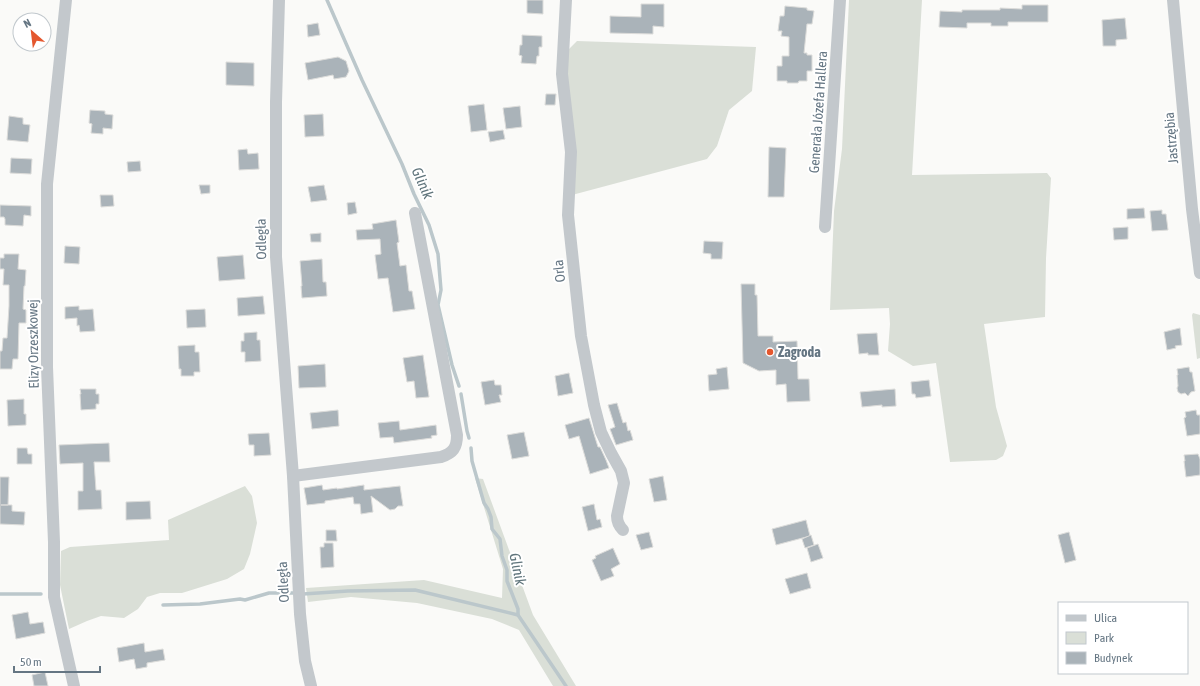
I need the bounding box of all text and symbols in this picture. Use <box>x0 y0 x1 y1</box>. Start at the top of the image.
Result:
north arrow <box>12 12 52 52</box>
text: N <box>22 16 33 30</box>
street label: Generała Józefa Hallera <box>806 50 830 174</box>
street label: Jastrzębia <box>1161 112 1181 164</box>
water label: Glinik <box>409 165 438 202</box>
street label: Odległa <box>253 218 269 260</box>
street label: Orla <box>550 259 568 283</box>
street label: Elizy Orzeszkowej <box>24 299 42 389</box>
place label: Zagroda <box>778 344 821 360</box>
marker: Zagroda <box>765 347 775 357</box>
water label: Glinik <box>506 551 530 587</box>
street label: Odległa <box>274 561 292 603</box>
legend <box>1058 602 1188 674</box>
text: Ulica <box>1094 611 1117 625</box>
text: Park <box>1094 631 1115 645</box>
scale bar <box>14 648 100 674</box>
text: Budynek <box>1094 651 1133 665</box>
text: 50 m <box>20 655 42 669</box>

